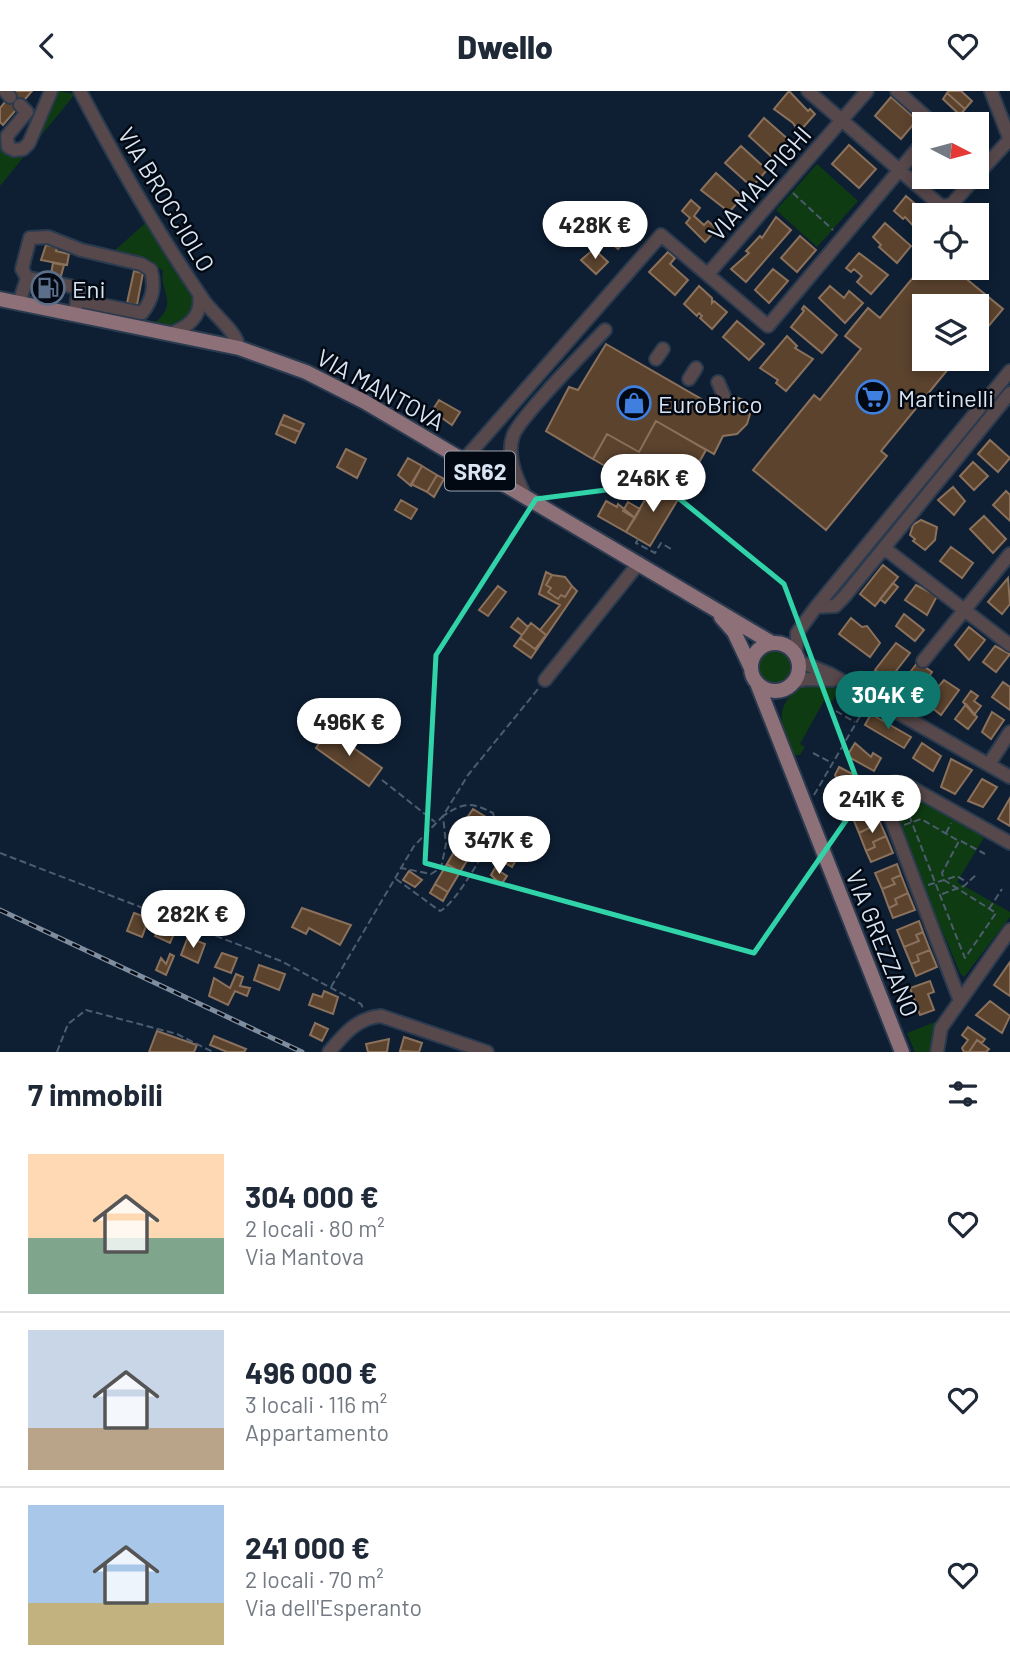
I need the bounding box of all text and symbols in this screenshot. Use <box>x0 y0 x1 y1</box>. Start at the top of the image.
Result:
icon: back <box>28 27 66 65</box>
text: Dwello <box>457 27 553 65</box>
icon: heart <box>944 27 982 65</box>
north arrow <box>912 112 989 189</box>
map controls <box>912 112 989 371</box>
street label: VIA MALPIGHI <box>701 120 817 246</box>
street label: VIA BROCCIOLO <box>113 122 221 276</box>
pin: 428K € <box>538 201 652 261</box>
button: locate <box>912 203 989 280</box>
text: 428K € <box>559 210 631 238</box>
fuel station icon: Eni <box>29 269 67 307</box>
place label: Eni <box>72 274 106 303</box>
button: layers <box>912 294 989 371</box>
street label: VIA MANTOVA <box>312 342 450 436</box>
supermarket icon: Martinelli <box>854 378 892 416</box>
place label: Martinelli <box>898 383 994 412</box>
shop icon: EuroBrico <box>615 384 653 422</box>
place label: EuroBrico <box>658 389 762 418</box>
road number: SR62 <box>445 451 515 491</box>
pin: 246K € <box>596 455 710 514</box>
text: 246K € <box>617 463 689 491</box>
pin: 304K € <box>831 671 945 731</box>
text: 304K € <box>851 680 925 708</box>
pin: 496K € <box>292 699 406 758</box>
text: 496K € <box>313 707 385 735</box>
pin: 241K € <box>815 775 929 835</box>
text: 241K € <box>839 784 905 812</box>
pin: 347K € <box>442 817 556 876</box>
text: 347K € <box>464 825 534 853</box>
street label: VIA GREZZANO <box>840 865 926 1021</box>
pin: 282K € <box>136 891 250 950</box>
text: 282K € <box>157 899 229 927</box>
icon: filters <box>944 1075 982 1113</box>
text: 7 immobili <box>28 1076 163 1112</box>
text: 304 000 € <box>245 1178 379 1214</box>
icon: home <box>84 1182 168 1266</box>
icon: heart <box>944 1205 982 1243</box>
text: 2 locali · 80 m² <box>245 1214 385 1242</box>
text: Via Mantova <box>245 1242 364 1270</box>
text: 496 000 € <box>245 1354 378 1390</box>
icon: home <box>84 1358 168 1442</box>
icon: heart <box>944 1381 982 1419</box>
text: 3 locali · 116 m² <box>245 1390 387 1418</box>
text: Appartamento <box>245 1418 389 1446</box>
text: 241 000 € <box>245 1529 370 1565</box>
icon: home <box>84 1533 168 1617</box>
icon: heart <box>944 1556 982 1594</box>
text: 2 locali · 70 m² <box>245 1565 384 1593</box>
text: Via dell'Esperanto <box>245 1593 422 1621</box>

